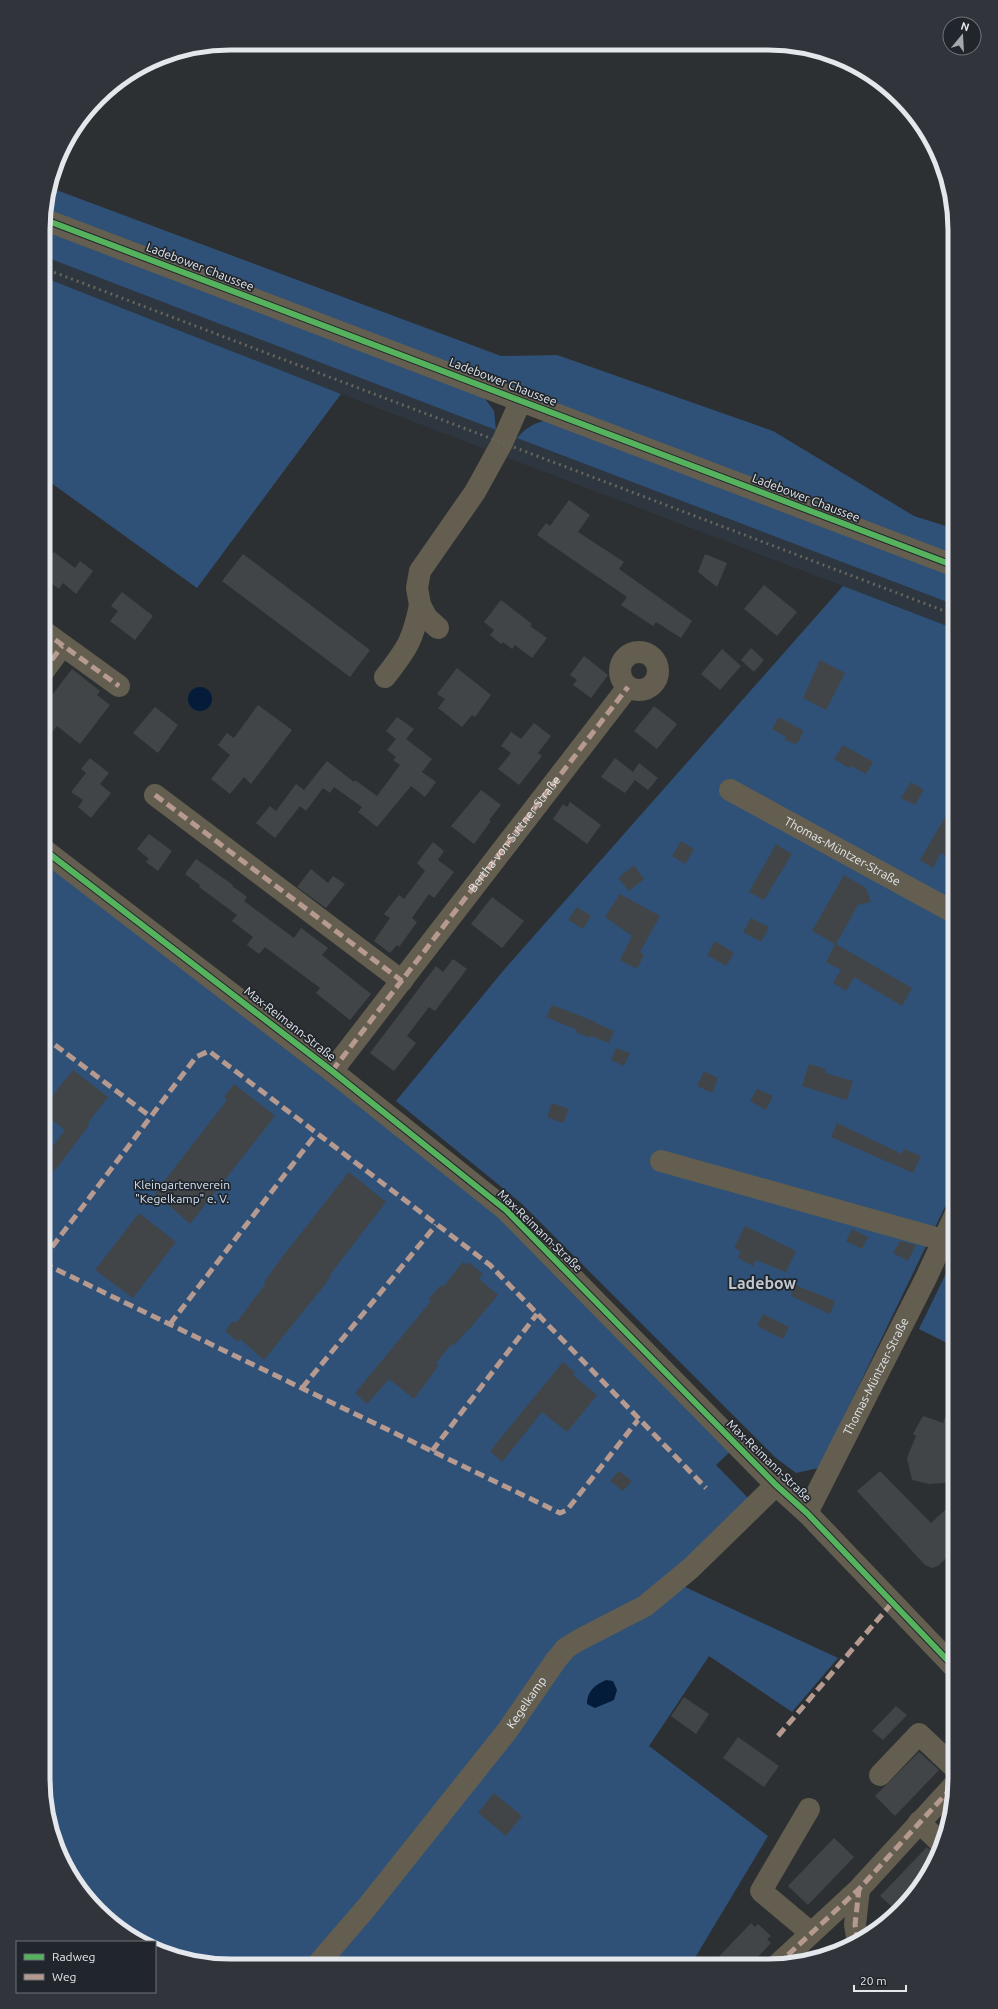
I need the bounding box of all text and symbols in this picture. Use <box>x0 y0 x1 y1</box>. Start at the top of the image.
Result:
north arrow <box>942 16 982 56</box>
text: N <box>959 20 971 33</box>
street label: Ladebower Chaussee <box>145 240 256 293</box>
street label: Ladebower Chaussee <box>448 355 559 408</box>
street label: Ladebower Chaussee <box>751 471 862 524</box>
street label: Bertha-von-Suttner-Straße <box>465 773 563 894</box>
street label: Thomas-Müntzer-Straße <box>782 814 903 888</box>
street label: Max-Reimann-Straße <box>242 984 339 1063</box>
park label: Kleingartenverein "Kegelkamp" e. V. <box>134 1178 230 1205</box>
street label: Max-Reimann-Straße <box>495 1187 585 1274</box>
district label: Ladebow <box>728 1274 796 1292</box>
street label: Thomas-Müntzer-Straße <box>840 1315 911 1437</box>
street label: Max-Reimann-Straße <box>724 1417 814 1504</box>
street label: Kegelkamp <box>504 1674 549 1731</box>
legend <box>16 1941 156 1993</box>
text: Radweg <box>52 1950 95 1963</box>
scale bar <box>854 1967 906 1993</box>
text: Weg <box>52 1970 76 1983</box>
text: 20 m <box>860 1974 887 1987</box>

